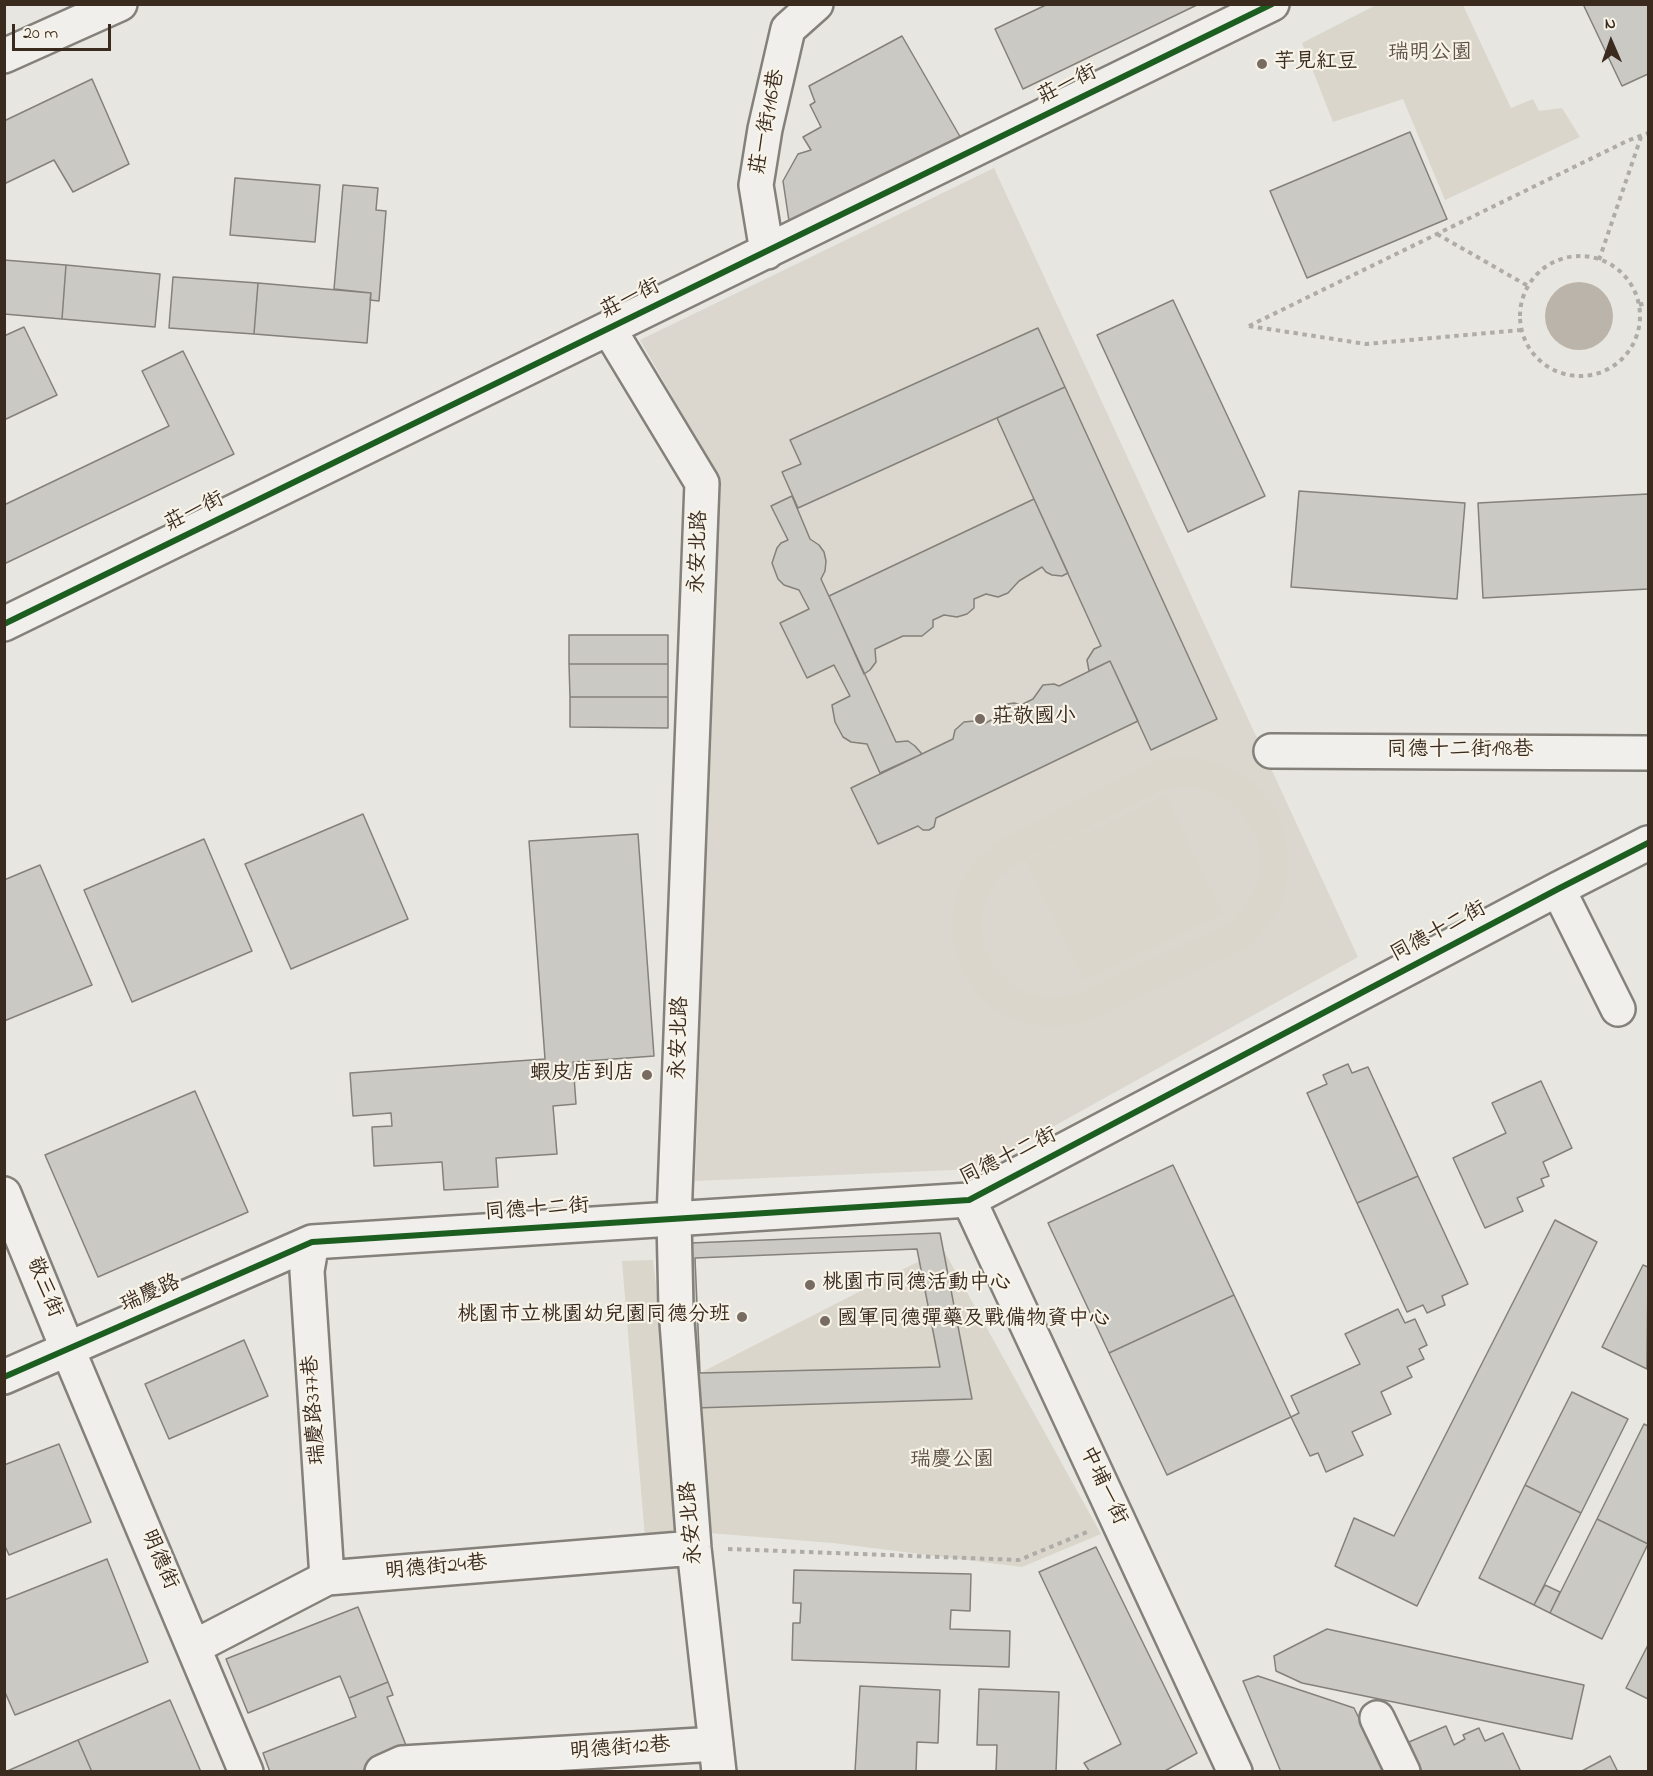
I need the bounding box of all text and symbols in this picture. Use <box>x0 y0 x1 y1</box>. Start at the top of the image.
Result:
scale bar <box>15 12 114 50</box>
north arrow <box>1581 12 1641 72</box>
text: N <box>1605 12 1616 36</box>
text: 20 m <box>23 21 58 47</box>
park label: 瑞明公園 <box>1388 42 1472 68</box>
place label: 芋見紅豆 <box>1274 51 1358 77</box>
marker: 芋見紅豆 <box>1255 57 1269 71</box>
street label: 莊一街 <box>1034 61 1102 111</box>
street label: 莊一街116巷 <box>746 67 792 177</box>
street label: 莊一街 <box>597 275 665 325</box>
street label: 莊一街 <box>161 488 229 538</box>
street label: 永安北路 <box>686 510 714 594</box>
place label: 莊敬國小 <box>992 706 1076 732</box>
marker: 莊敬國小 <box>973 712 987 726</box>
street label: 同德十二街198巷 <box>1387 739 1533 765</box>
street label: 同德十二街 <box>1387 897 1491 969</box>
street label: 永安北路 <box>667 996 695 1080</box>
place label: 蝦皮店到店 <box>530 1062 635 1088</box>
marker: 蝦皮店到店 <box>640 1068 654 1082</box>
street label: 同德十二街 <box>956 1124 1062 1192</box>
street label: 同德十二街 <box>484 1195 590 1227</box>
street label: 敬三街 <box>20 1254 66 1322</box>
street label: 瑞慶路 <box>117 1271 185 1319</box>
place label: 桃園市同德活動中心 <box>822 1272 1011 1298</box>
marker: 桃園市同德活動中心 <box>803 1278 817 1292</box>
place label: 桃園市立桃園幼兒園同德分班 <box>457 1304 730 1330</box>
place label: 國軍同德彈藥及戰備物資中心 <box>837 1308 1110 1334</box>
marker: 桃園市立桃園幼兒園同德分班 <box>735 1310 749 1324</box>
marker: 國軍同德彈藥及戰備物資中心 <box>818 1314 832 1328</box>
street label: 瑞慶路377巷 <box>300 1354 332 1466</box>
street label: 中埔一街 <box>1073 1443 1131 1529</box>
park label: 瑞慶公園 <box>910 1449 994 1475</box>
street label: 永安北路 <box>677 1480 709 1566</box>
street label: 明德街 <box>134 1526 182 1594</box>
street label: 明德街24巷 <box>384 1552 488 1586</box>
street label: 明德街12巷 <box>569 1734 671 1766</box>

